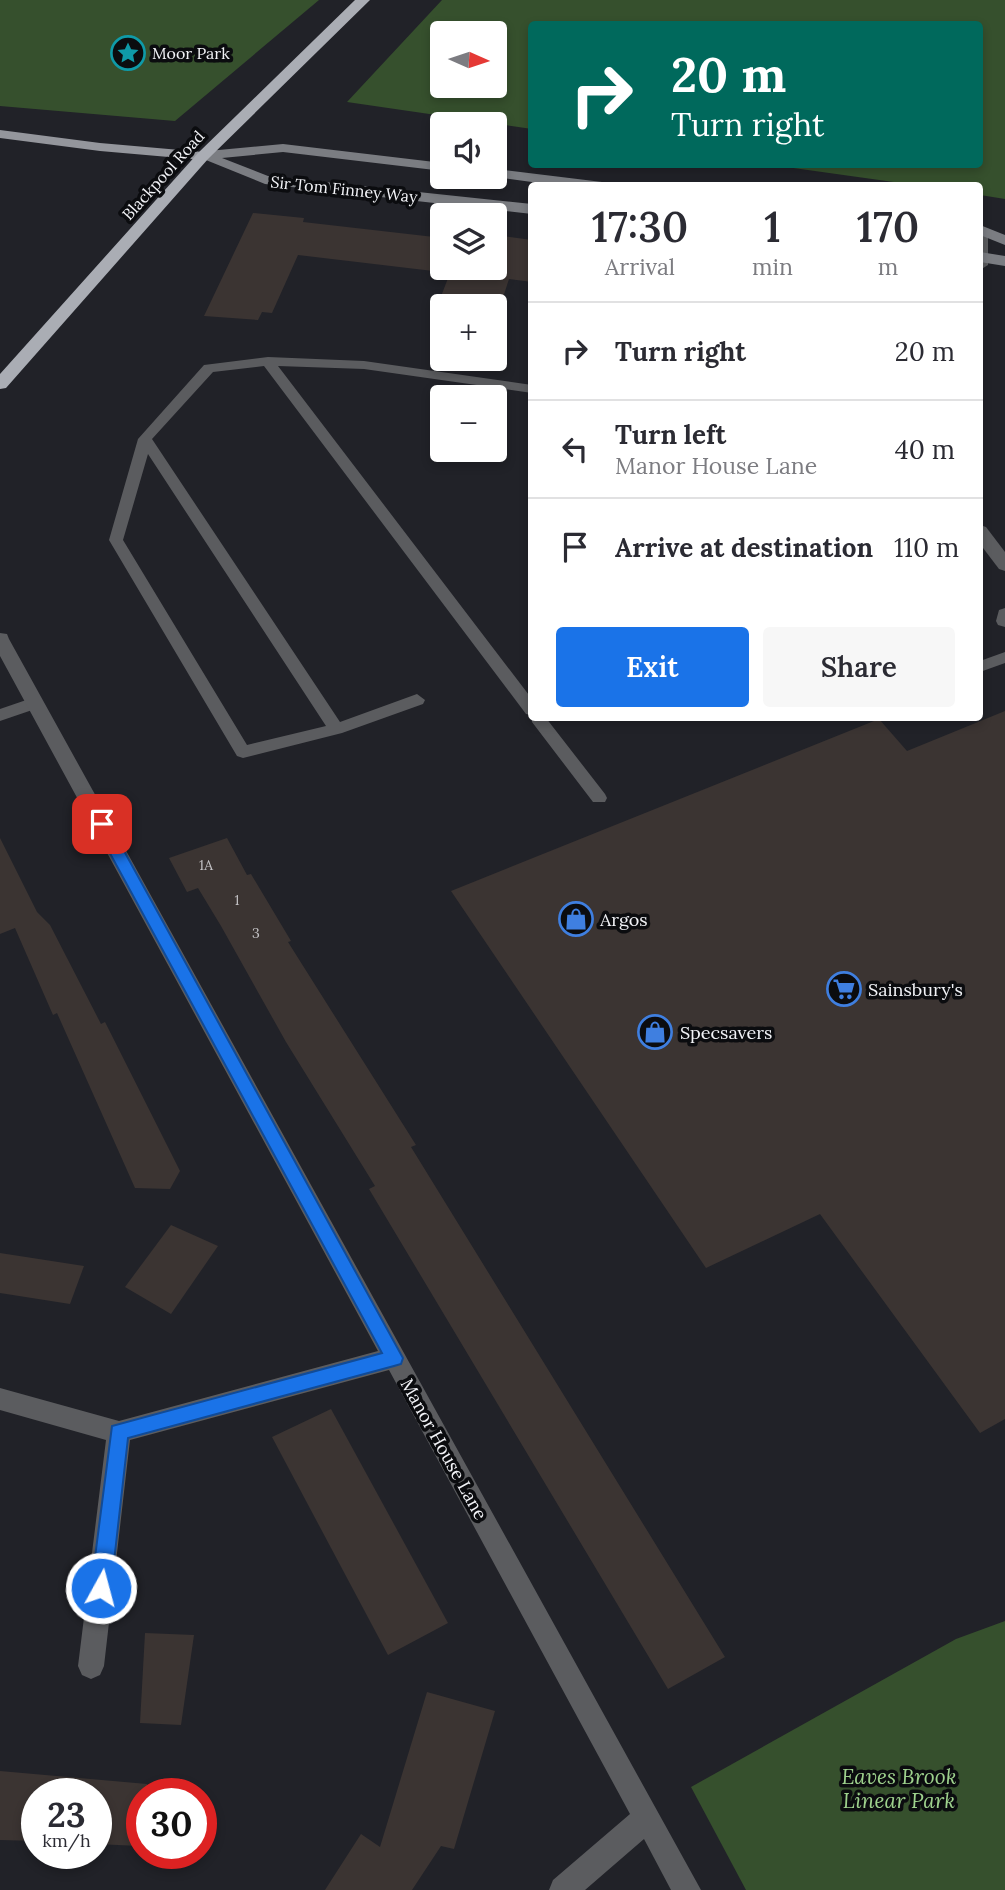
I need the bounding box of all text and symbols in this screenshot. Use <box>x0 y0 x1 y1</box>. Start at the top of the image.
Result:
north arrow <box>430 21 508 98</box>
map controls <box>430 21 507 462</box>
place icon: Moor Park <box>109 34 147 72</box>
place label: Moor Park <box>152 43 230 63</box>
text: 20 m <box>671 43 786 105</box>
icon: right <box>556 49 647 140</box>
text: Turn right <box>671 104 824 145</box>
button: sound <box>430 112 507 189</box>
street label: Blackpool Road <box>118 126 209 224</box>
street label: Sir Tom Finney Way <box>270 171 419 207</box>
text: 17:30 <box>592 200 688 254</box>
text: 1 <box>764 200 781 254</box>
text: 170 <box>857 200 919 254</box>
button: layers <box>430 203 507 280</box>
text: Arrival <box>605 252 675 281</box>
text: min <box>752 252 793 281</box>
text: m <box>878 252 898 281</box>
button: + <box>430 294 507 371</box>
icon: right <box>556 332 594 370</box>
text: Turn right <box>615 335 746 368</box>
text: 20 m <box>895 335 955 368</box>
button: − <box>430 385 507 462</box>
text: Turn left <box>615 418 726 451</box>
icon: left <box>556 430 594 468</box>
text: 40 m <box>895 433 955 466</box>
text: Manor House Lane <box>615 451 817 480</box>
icon: arrive <box>556 528 594 566</box>
text: Arrive at destination <box>615 531 873 564</box>
text: 110 m <box>894 531 959 564</box>
button: Exit <box>556 627 749 707</box>
button: Share <box>763 627 955 707</box>
pin <box>72 794 132 854</box>
icon: arrive <box>83 805 121 843</box>
house number: 1A <box>199 856 213 874</box>
house number: 1 <box>234 891 240 909</box>
shop icon: Argos <box>557 900 595 938</box>
place label: Argos <box>599 908 648 931</box>
house number: 3 <box>252 924 260 942</box>
supermarket icon: Sainsbury's <box>825 970 863 1008</box>
place label: Sainsbury's <box>868 978 963 1001</box>
shop icon: Specsavers <box>636 1013 674 1051</box>
place label: Specsavers <box>680 1021 772 1044</box>
street label: Manor House Lane <box>396 1374 493 1524</box>
position arrow <box>64 1551 138 1625</box>
park label: Eaves Brook Linear Park <box>841 1763 957 1814</box>
speed limit sign: 30 <box>126 1778 217 1869</box>
text: 23 <box>47 1792 86 1837</box>
text: km/h <box>42 1829 91 1852</box>

